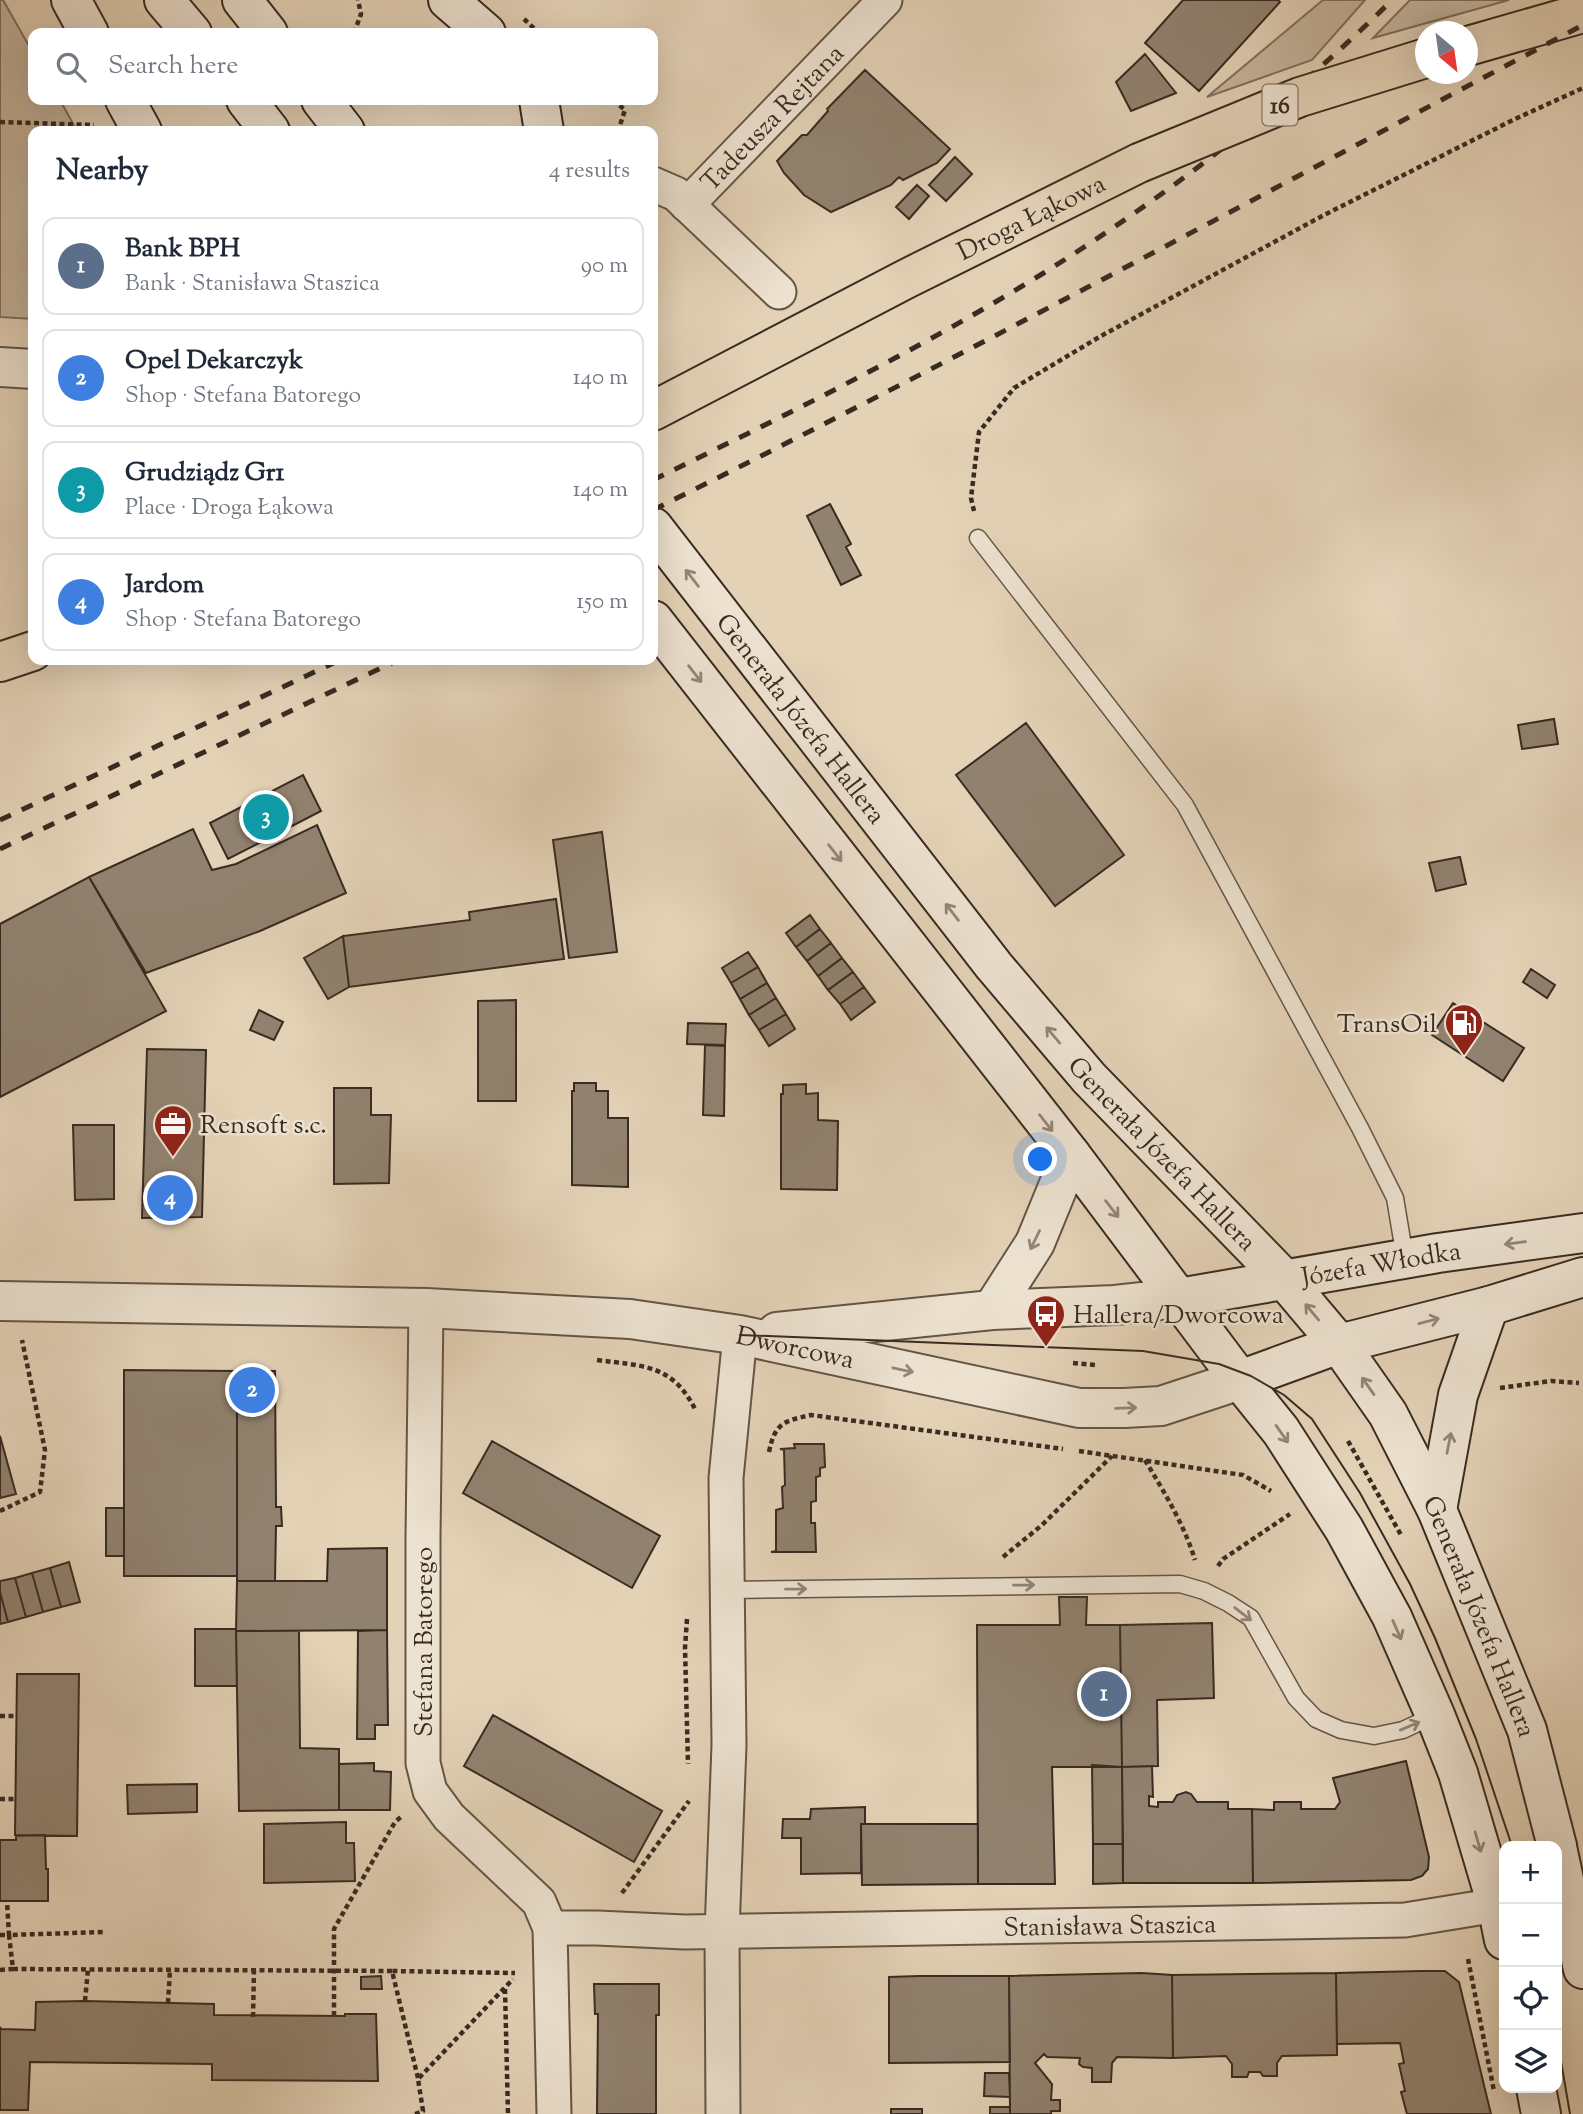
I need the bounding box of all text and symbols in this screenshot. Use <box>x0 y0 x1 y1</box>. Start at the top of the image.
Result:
north arrow <box>1415 21 1478 84</box>
search box <box>28 28 658 105</box>
street label: Tadeusza Rejtana <box>694 37 854 201</box>
icon: search <box>52 48 90 86</box>
text: Search here <box>108 48 238 85</box>
road number: 16 <box>1262 84 1298 125</box>
text: Nearby <box>56 150 148 193</box>
text: 4 results <box>549 155 630 188</box>
street label: Droga Łąkowa <box>952 167 1112 271</box>
text: Bank BPH <box>125 231 240 268</box>
text: 1 <box>77 250 85 283</box>
text: 90 m <box>581 250 628 283</box>
text: Bank · Stanisława Staszica <box>125 268 380 301</box>
text: Opel Dekarczyk <box>125 343 303 380</box>
text: 2 <box>76 362 86 395</box>
text: 140 m <box>573 362 628 395</box>
text: Shop · Stefana Batorego <box>125 380 361 413</box>
text: Grudziądz Gr1 <box>125 455 284 492</box>
text: 3 <box>76 474 86 507</box>
text: 140 m <box>573 474 628 507</box>
text: Place · Droga Łąkowa <box>125 492 334 525</box>
text: Jardom <box>125 567 204 604</box>
one-way arrow <box>685 569 700 587</box>
text: 4 <box>75 586 87 619</box>
text: 150 m <box>576 586 628 619</box>
text: Shop · Stefana Batorego <box>125 604 361 637</box>
street label: Generała Józefa Hallera <box>706 606 893 833</box>
one-way arrow <box>687 664 702 682</box>
pin: 3 <box>243 791 289 843</box>
one-way arrow <box>827 843 842 862</box>
one-way arrow <box>945 903 960 922</box>
fuel station icon: TransOil <box>1443 1002 1485 1057</box>
place label: TransOil <box>1337 1007 1437 1044</box>
one-way arrow <box>1045 1026 1061 1044</box>
street label: Generała Józefa Hallera <box>1058 1049 1264 1261</box>
office icon: Rensoft s.c. <box>152 1103 194 1158</box>
place label: Rensoft s.c. <box>200 1108 327 1145</box>
one-way arrow <box>1039 1113 1054 1131</box>
your location <box>1023 1142 1057 1176</box>
pin: 4 <box>147 1172 193 1224</box>
one-way arrow <box>1105 1200 1120 1218</box>
one-way arrow <box>1028 1229 1041 1250</box>
street label: Józefa Włodka <box>1297 1234 1464 1298</box>
one-way arrow <box>1505 1236 1527 1249</box>
bus stop icon: Hallera/Dworcowa <box>1025 1293 1067 1348</box>
place label: Hallera/Dworcowa <box>1073 1298 1284 1335</box>
one-way arrow <box>1304 1304 1320 1322</box>
one-way arrow <box>1417 1314 1439 1327</box>
street label: Dworcowa <box>732 1319 857 1380</box>
pin: 2 <box>229 1364 275 1416</box>
one-way arrow <box>891 1364 914 1377</box>
one-way arrow <box>1361 1377 1375 1396</box>
one-way arrow <box>1115 1401 1138 1415</box>
one-way arrow <box>1275 1424 1289 1443</box>
one-way arrow <box>1443 1432 1456 1455</box>
street label: Generała Józefa Hallera <box>1412 1490 1544 1741</box>
street label: Stefana Batorego <box>407 1547 444 1737</box>
one-way arrow <box>1012 1578 1035 1592</box>
one-way arrow <box>784 1582 807 1596</box>
one-way arrow <box>1234 1606 1253 1621</box>
one-way arrow <box>1391 1618 1404 1640</box>
pin: 1 <box>1081 1668 1127 1720</box>
one-way arrow <box>1399 1719 1420 1732</box>
one-way arrow <box>1472 1831 1485 1853</box>
map controls <box>1499 1841 1562 2093</box>
button: + <box>1499 1841 1562 1904</box>
button: − <box>1499 1904 1562 1967</box>
street label: Stanisława Staszica <box>1003 1907 1217 1948</box>
button: locate <box>1499 1967 1562 2030</box>
button: layers <box>1499 2030 1562 2093</box>

